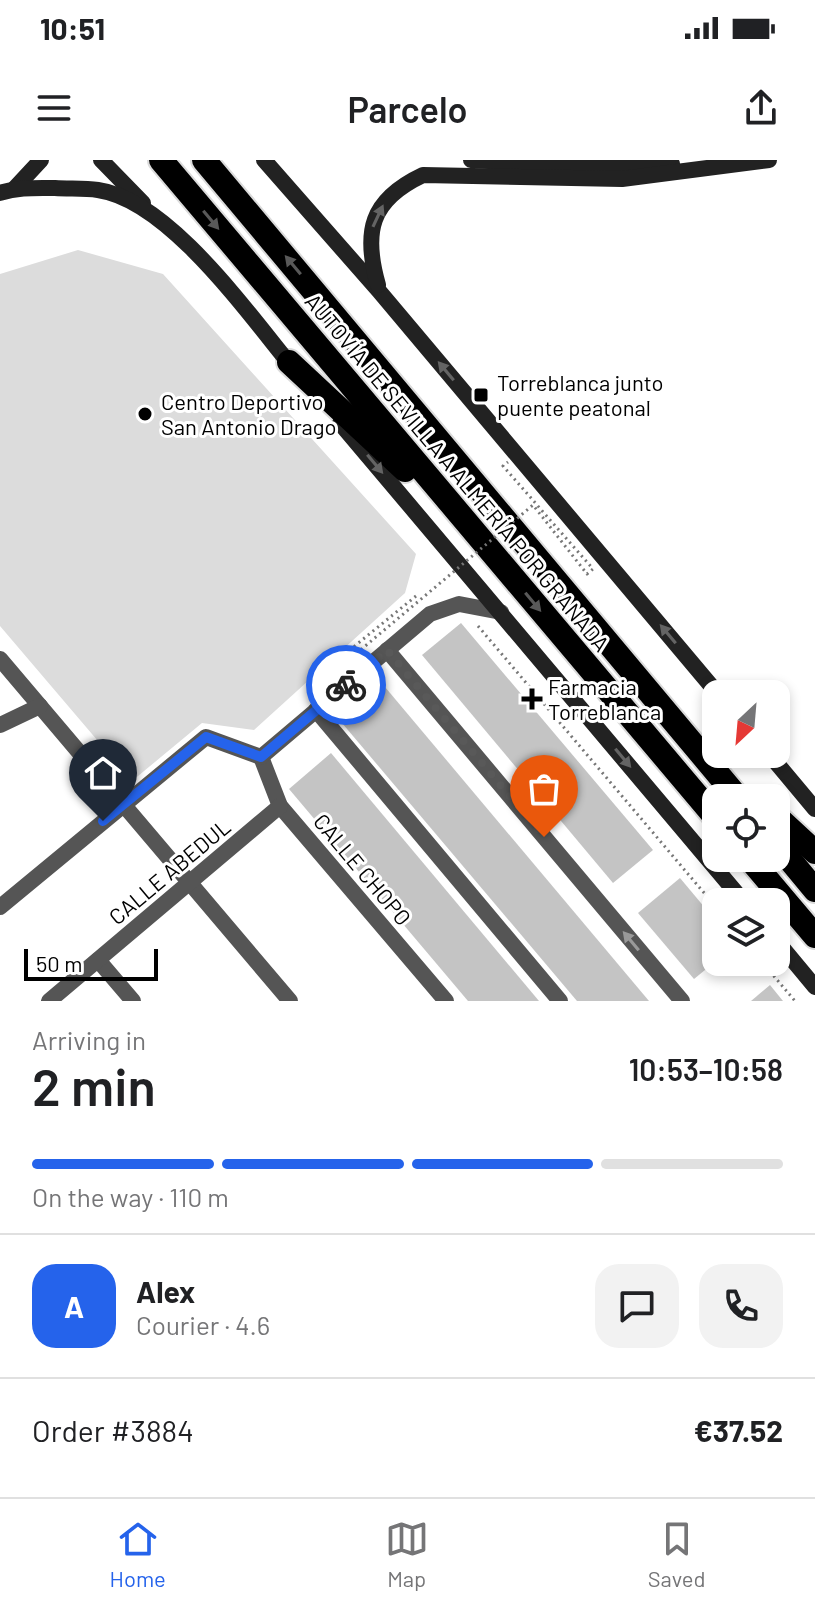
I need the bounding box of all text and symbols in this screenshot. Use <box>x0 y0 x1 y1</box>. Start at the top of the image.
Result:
text: 10:51 <box>40 10 105 46</box>
icon: menu <box>32 86 76 130</box>
icon: share <box>739 86 783 130</box>
text: Parcelo <box>347 87 468 130</box>
one-way arrow <box>371 205 385 228</box>
one-way arrow <box>202 209 219 229</box>
one-way arrow <box>285 256 302 276</box>
street label: AUTOVÍA DE SEVILLA A ALMERÍA POR GRANADA <box>301 288 615 656</box>
one-way arrow <box>438 361 455 381</box>
place label: Torreblanca junto puente peatonal <box>497 369 663 420</box>
marker: Torreblanca junto puente peatonal <box>472 386 490 404</box>
place label: Centro Deportivo San Antonio Drago <box>161 388 337 439</box>
marker: Centro Deportivo San Antonio Drago <box>136 405 154 423</box>
one-way arrow <box>366 454 383 474</box>
one-way arrow <box>524 591 541 611</box>
one-way arrow <box>660 625 677 645</box>
courier <box>306 645 386 725</box>
icon: bike <box>324 663 368 707</box>
place label: Farmacia Torreblanca <box>548 673 661 724</box>
north arrow <box>702 680 790 768</box>
map controls <box>702 680 790 976</box>
marker: Farmacia Torreblanca <box>523 690 541 708</box>
pin <box>69 739 137 821</box>
one-way arrow <box>614 748 631 768</box>
icon: home <box>81 751 125 795</box>
pin <box>510 755 578 837</box>
icon: bag <box>522 767 566 811</box>
button: locate <box>702 784 790 872</box>
street label: CALLE CHOPO <box>309 808 417 930</box>
street label: CALLE ABEDUL <box>103 813 235 929</box>
button: layers <box>702 888 790 976</box>
one-way arrow <box>623 932 640 952</box>
scale bar <box>24 945 158 981</box>
text: 50 m <box>36 950 82 976</box>
text: Arriving in <box>32 1024 146 1055</box>
text: 10:53–10:58 <box>629 1051 783 1087</box>
text: 2 min <box>32 1054 156 1116</box>
text: On the way · 110 m <box>32 1181 229 1212</box>
button: chat <box>595 1264 679 1348</box>
button: phone <box>699 1264 783 1348</box>
text: Alex <box>136 1273 195 1309</box>
text: A <box>64 1288 84 1324</box>
text: Courier · 4.6 <box>136 1309 270 1340</box>
text: Order #3884 <box>32 1412 194 1448</box>
text: €37.52 <box>694 1412 783 1448</box>
tab: Home <box>110 1517 166 1591</box>
tab: Map <box>385 1517 429 1591</box>
tab: Saved <box>648 1517 705 1591</box>

